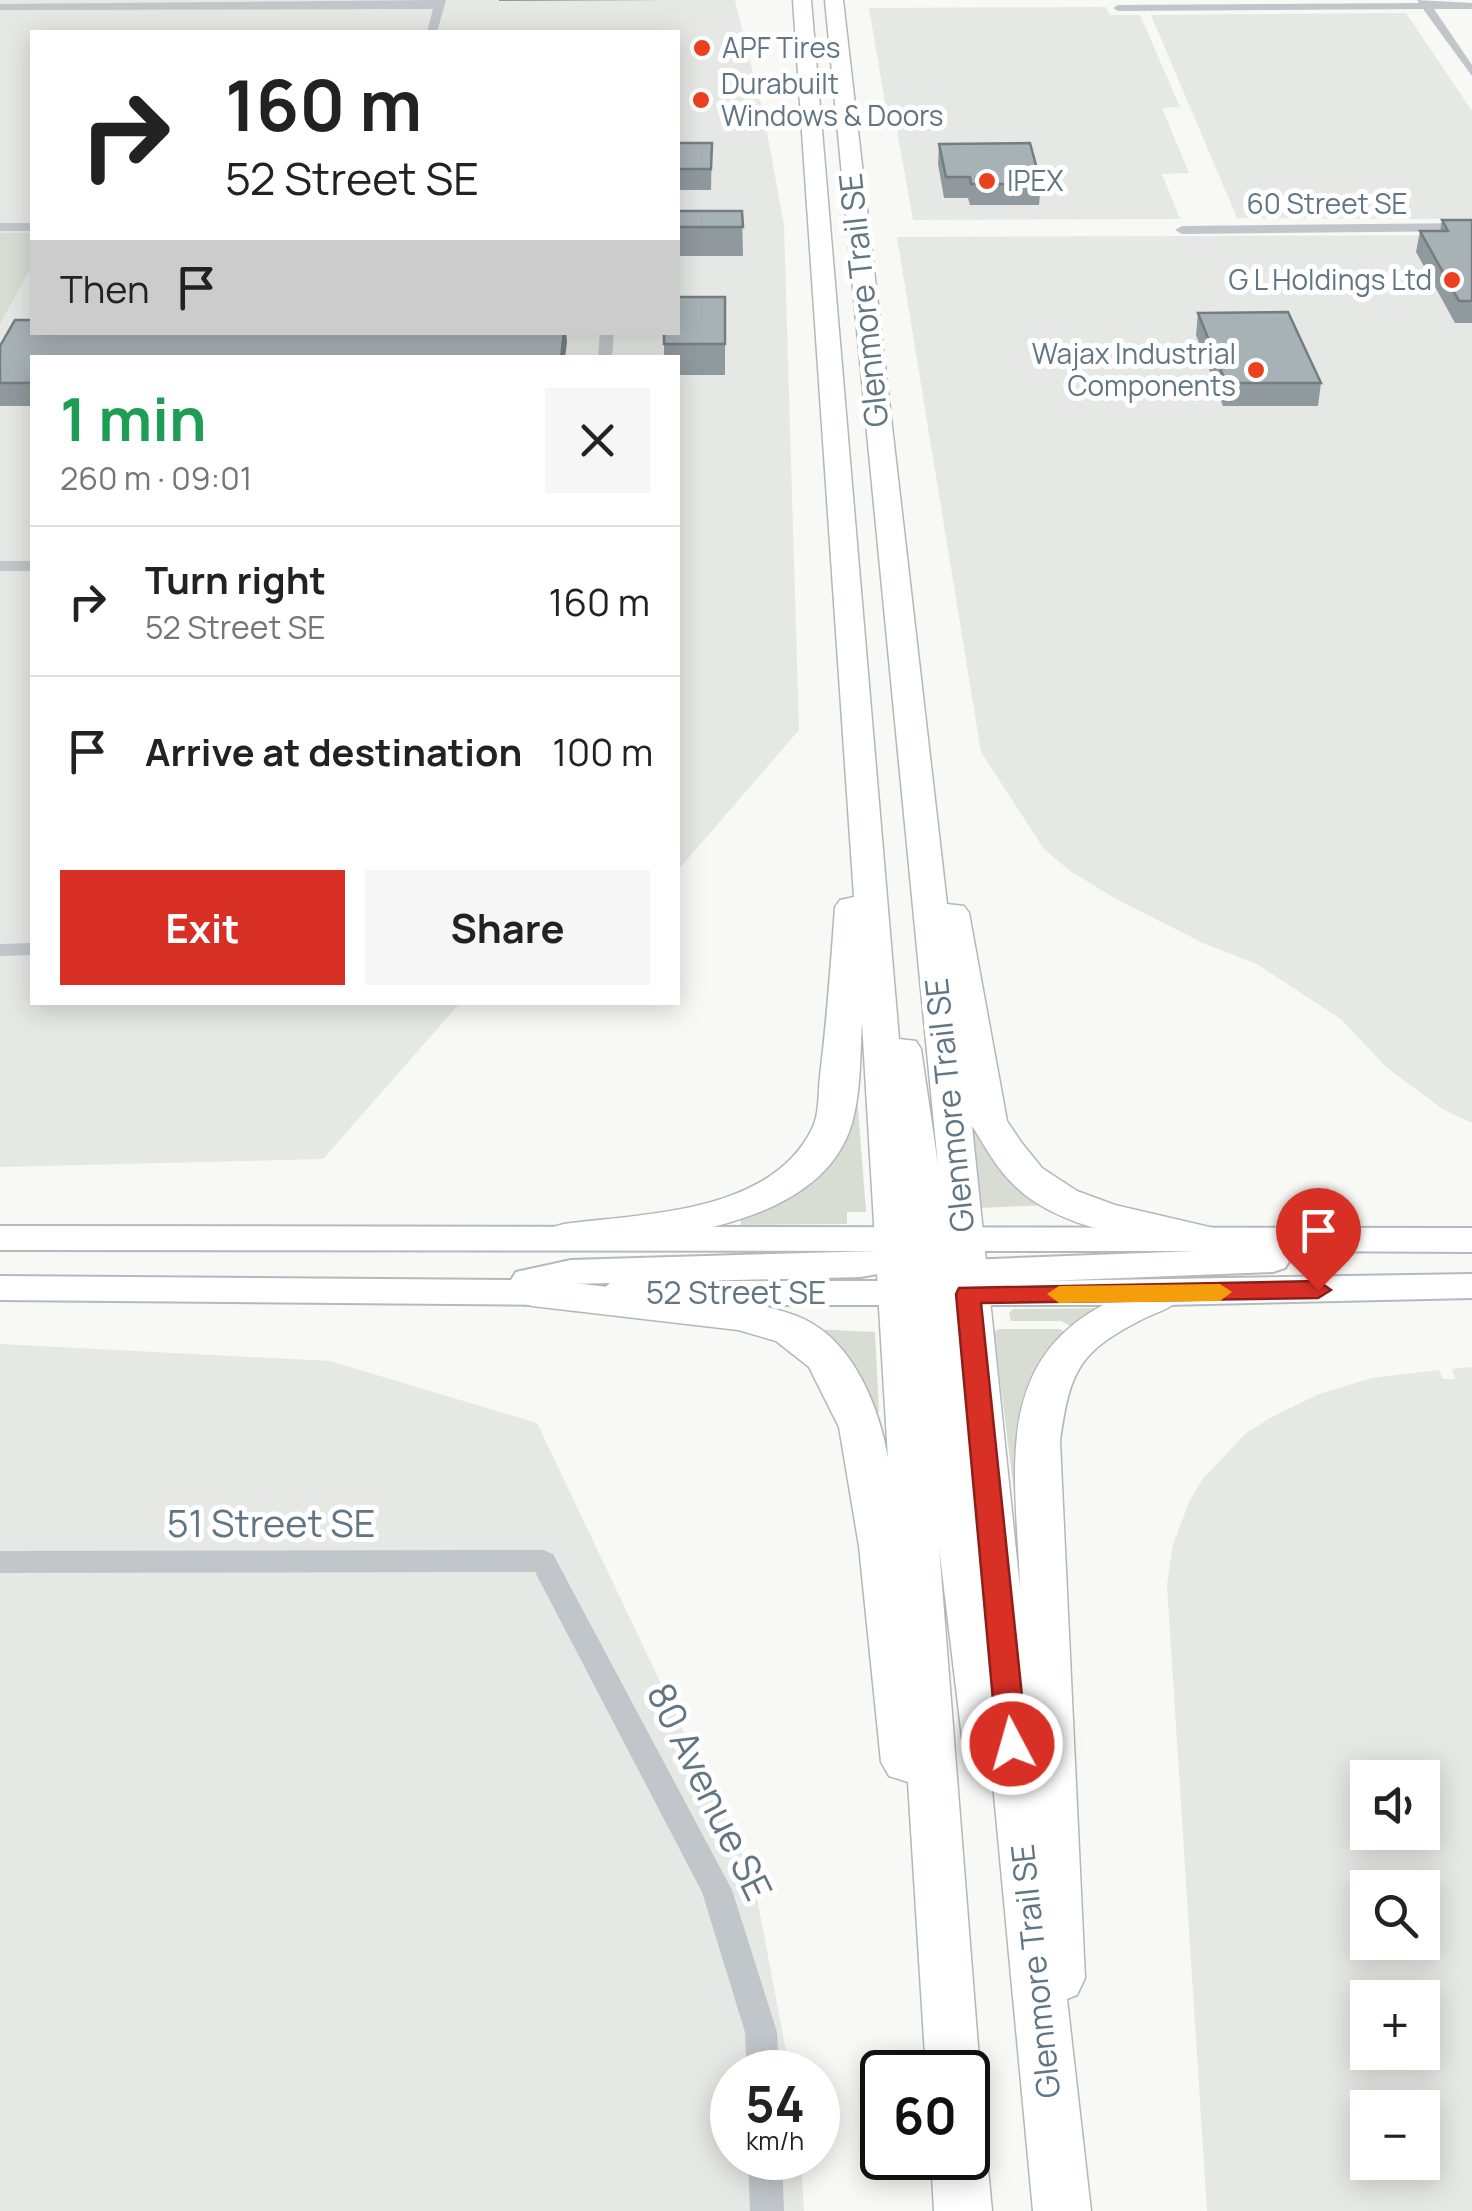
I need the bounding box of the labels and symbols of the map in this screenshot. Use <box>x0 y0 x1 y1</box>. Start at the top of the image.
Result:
place label: APF Tires <box>722 28 840 66</box>
marker: APF Tires <box>691 37 713 59</box>
place label: Durabuilt Windows & Doors <box>721 64 944 134</box>
marker: Durabuilt Windows & Doors <box>690 89 712 111</box>
place label: IPEX <box>1007 161 1063 199</box>
marker: IPEX <box>976 170 998 192</box>
street label: Glenmore Trail SE <box>828 171 898 429</box>
street label: 60 Street SE <box>1246 184 1408 222</box>
place label: G L Holdings Ltd <box>1228 260 1432 298</box>
marker: G L Holdings Ltd <box>1441 269 1463 291</box>
place label: Wajax Industrial Components <box>1032 334 1236 404</box>
marker: Wajax Industrial Components <box>1245 359 1267 381</box>
street label: Glenmore Trail SE <box>914 976 984 1234</box>
pin <box>1276 1188 1361 1291</box>
street label: 52 Street SE <box>646 1270 826 1314</box>
street label: 51 Street SE <box>167 1496 375 1548</box>
street label: 80 Avenue SE <box>636 1674 786 1908</box>
position arrow <box>960 1692 1064 1796</box>
street label: Glenmore Trail SE <box>1000 1842 1070 2100</box>
speed limit sign: 60 <box>860 2050 990 2180</box>

